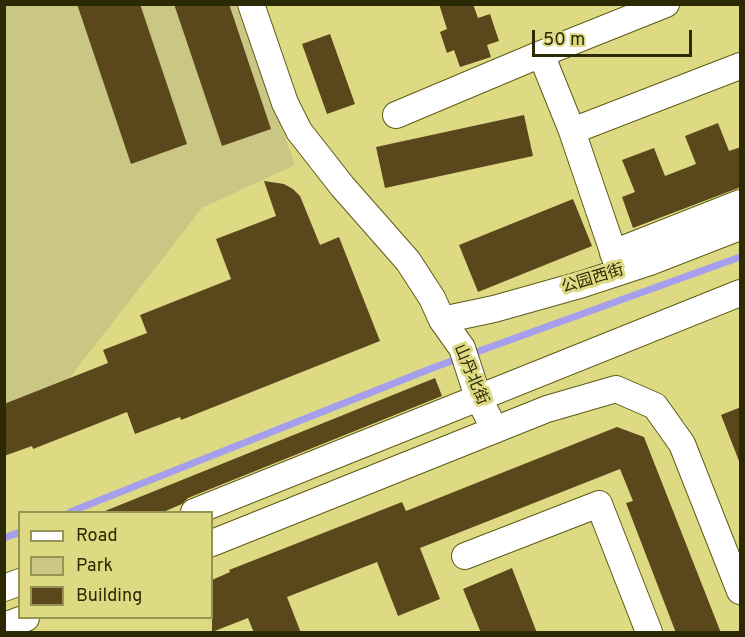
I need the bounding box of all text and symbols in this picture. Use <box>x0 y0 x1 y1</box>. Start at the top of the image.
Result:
scale bar <box>535 18 696 56</box>
text: 50 m <box>543 29 585 52</box>
street label: 公园西街 <box>560 261 626 299</box>
street label: 山丹北街 <box>449 342 491 408</box>
legend <box>18 511 213 619</box>
text: Road <box>76 525 118 548</box>
text: Park <box>76 555 113 578</box>
text: Building <box>76 585 142 608</box>

